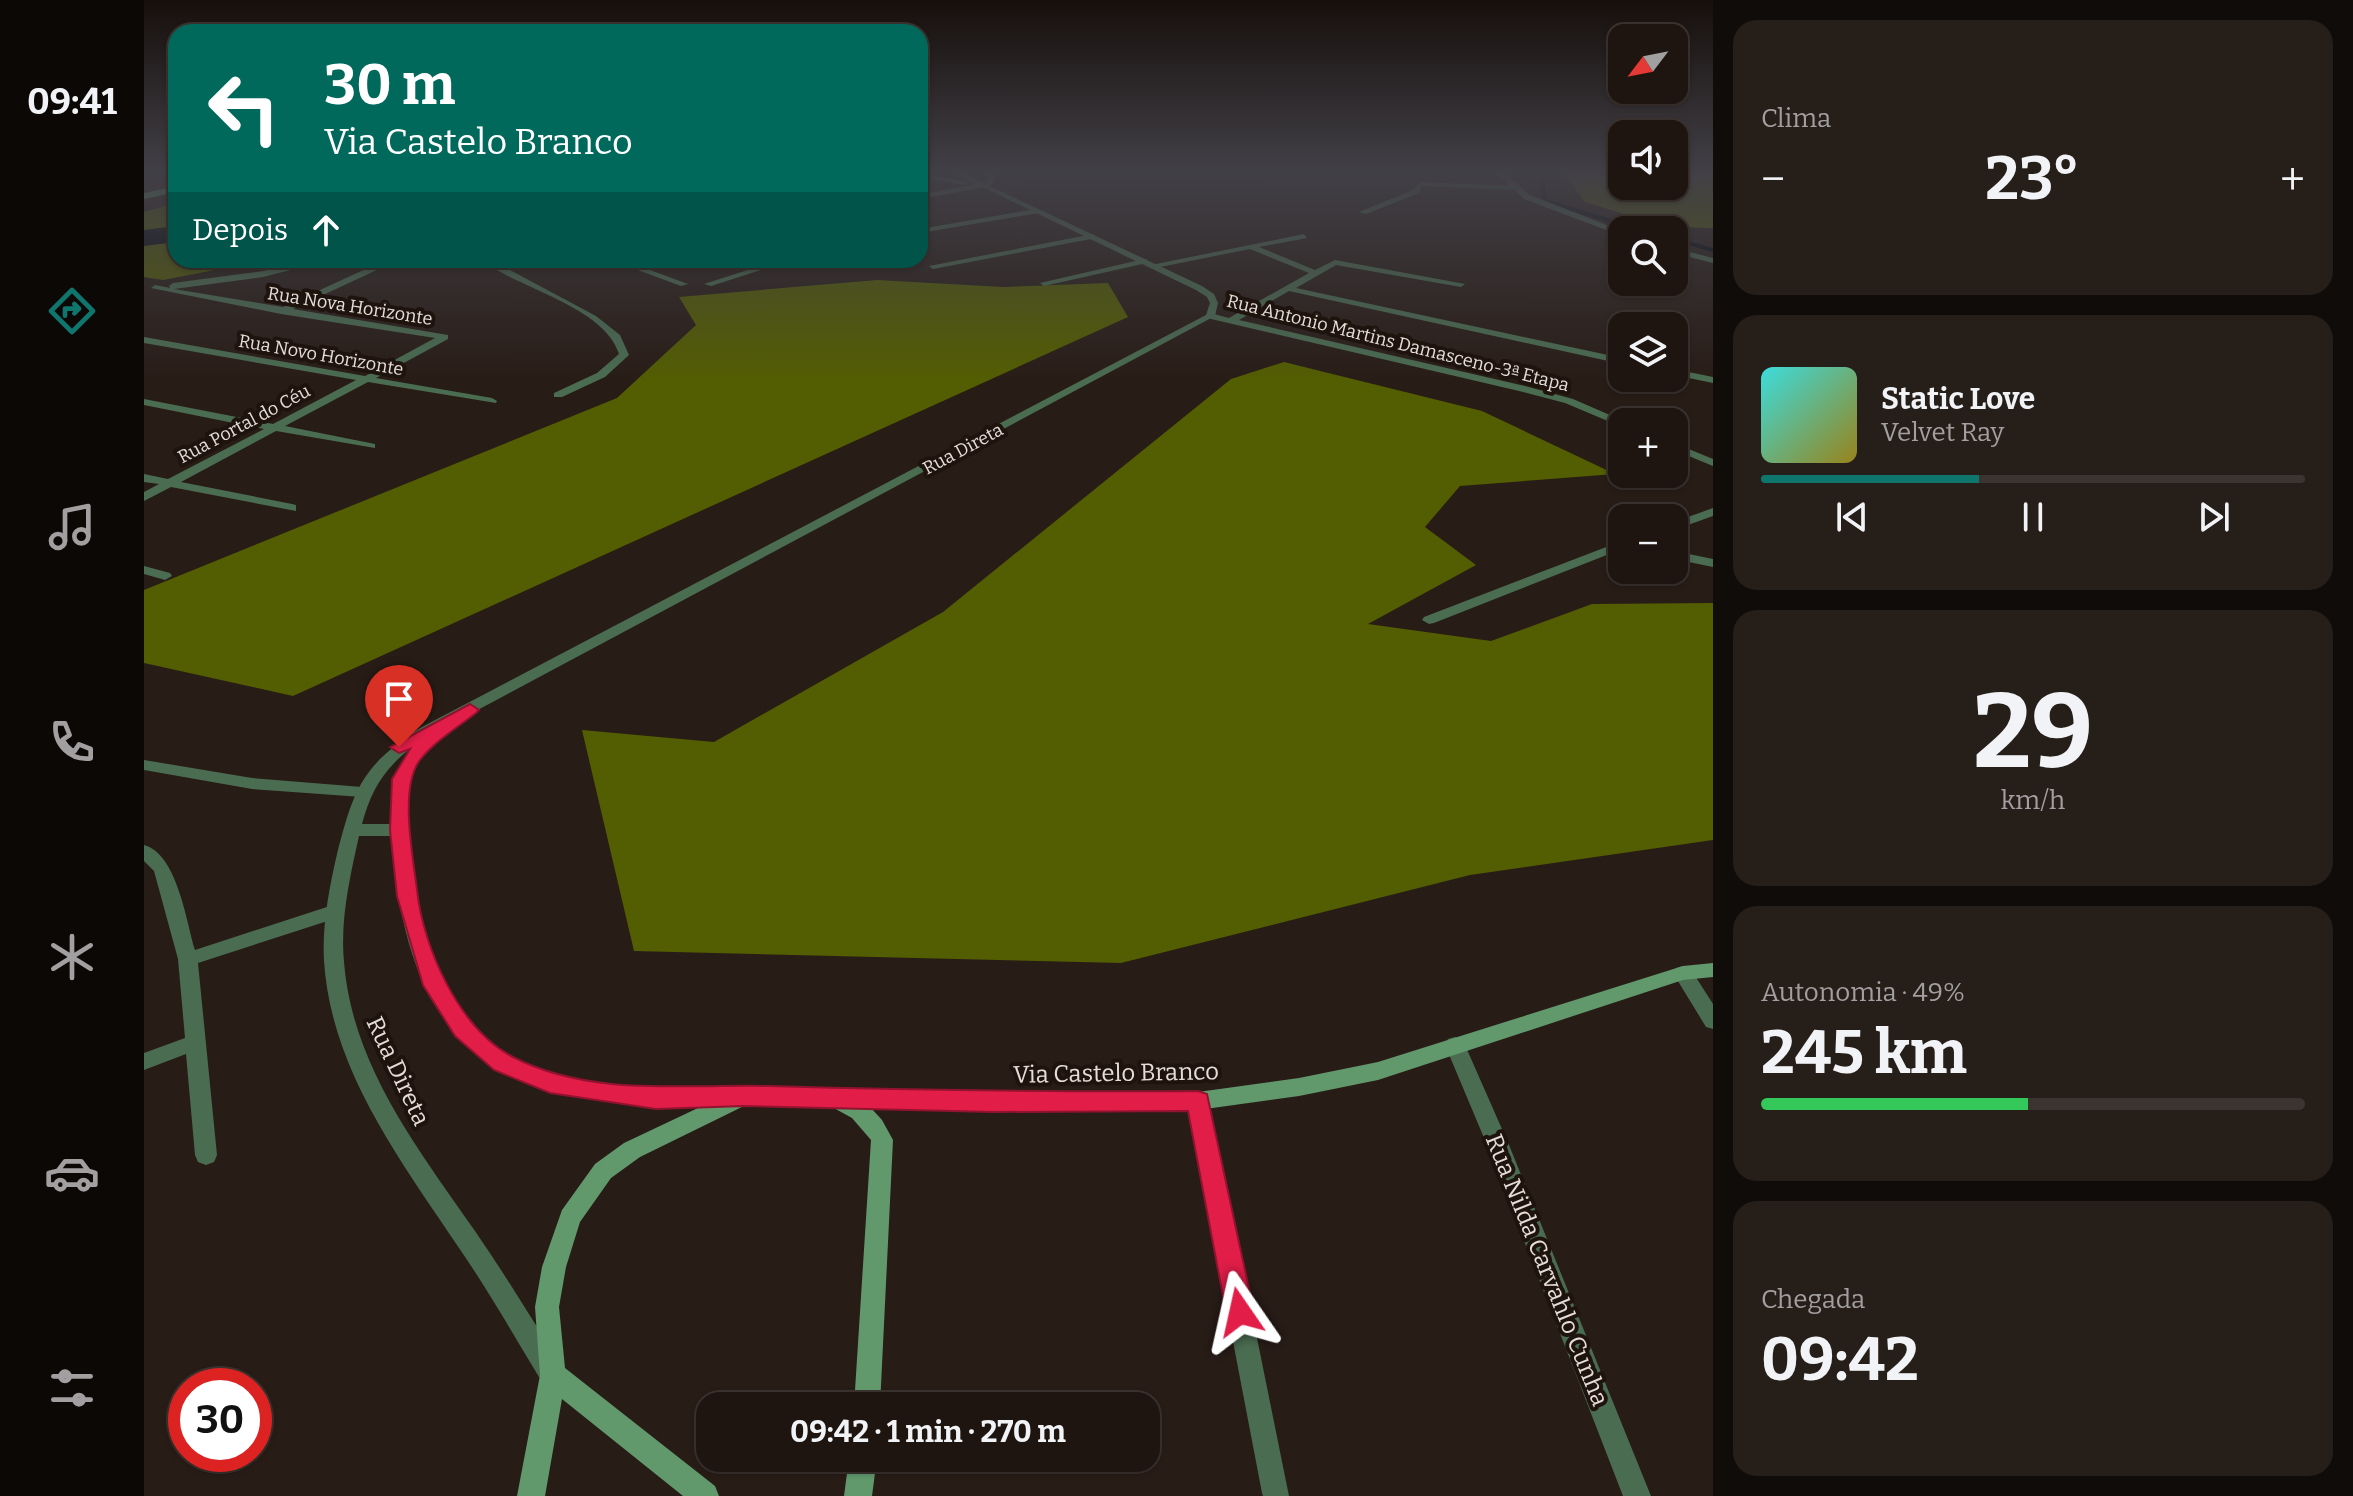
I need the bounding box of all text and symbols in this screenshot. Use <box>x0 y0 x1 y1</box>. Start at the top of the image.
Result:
north arrow <box>1608 24 1688 104</box>
map controls <box>1608 24 1688 584</box>
text: 30 m <box>324 52 455 119</box>
icon: left <box>192 56 296 160</box>
text: 09:41 <box>27 80 117 124</box>
text: Clima <box>1761 103 1831 134</box>
text: Via Castelo Branco <box>324 120 633 164</box>
button: sound <box>1608 120 1688 200</box>
text: 23° <box>1985 143 2080 215</box>
text: − <box>1761 153 1785 206</box>
text: + <box>2280 153 2305 206</box>
icon: ahead <box>304 208 348 252</box>
text: Depois <box>192 212 288 248</box>
button: search <box>1608 216 1688 296</box>
street label: Rua Nova Horizonte <box>266 282 434 330</box>
icon: directions <box>44 283 100 339</box>
street label: Rua Antonio Martins Damasceno-3ª Etapa <box>1225 290 1572 396</box>
button: layers <box>1608 312 1688 392</box>
street label: Rua Novo Horizonte <box>237 330 405 380</box>
street label: Rua Portal do Céu <box>174 380 314 468</box>
text: Static Love <box>1881 381 2035 417</box>
button: + <box>1608 408 1688 488</box>
text: Velvet Ray <box>1881 417 2004 448</box>
street label: Rua Direta <box>919 419 1007 479</box>
icon: previous <box>1830 495 1874 539</box>
icon: pause <box>2011 495 2055 539</box>
icon: next <box>2192 495 2236 539</box>
icon: music <box>44 499 100 555</box>
button: − <box>1608 504 1688 584</box>
pin <box>365 665 433 747</box>
text: 29 <box>1973 670 2093 795</box>
icon: arrive <box>377 677 421 721</box>
icon: phone <box>44 714 100 770</box>
text: km/h <box>2001 785 2065 816</box>
icon: climate <box>44 929 100 985</box>
text: Autonomia · 49% <box>1761 977 1965 1008</box>
street label: Rua Direta <box>361 1012 435 1130</box>
text: 245 km <box>1761 1017 1967 1089</box>
street label: Via Castelo Branco <box>1013 1057 1219 1089</box>
street label: Rua Nilda Carvahlo Cunha <box>1480 1130 1614 1410</box>
icon: car <box>44 1145 100 1201</box>
position arrow <box>1198 1270 1282 1354</box>
text: Chegada <box>1761 1284 1865 1315</box>
text: 09:42 <box>1761 1324 1919 1396</box>
icon: filters <box>44 1360 100 1416</box>
speed limit sign: 30 <box>168 1368 272 1472</box>
text: 09:42 · 1 min · 270 m <box>790 1414 1066 1450</box>

